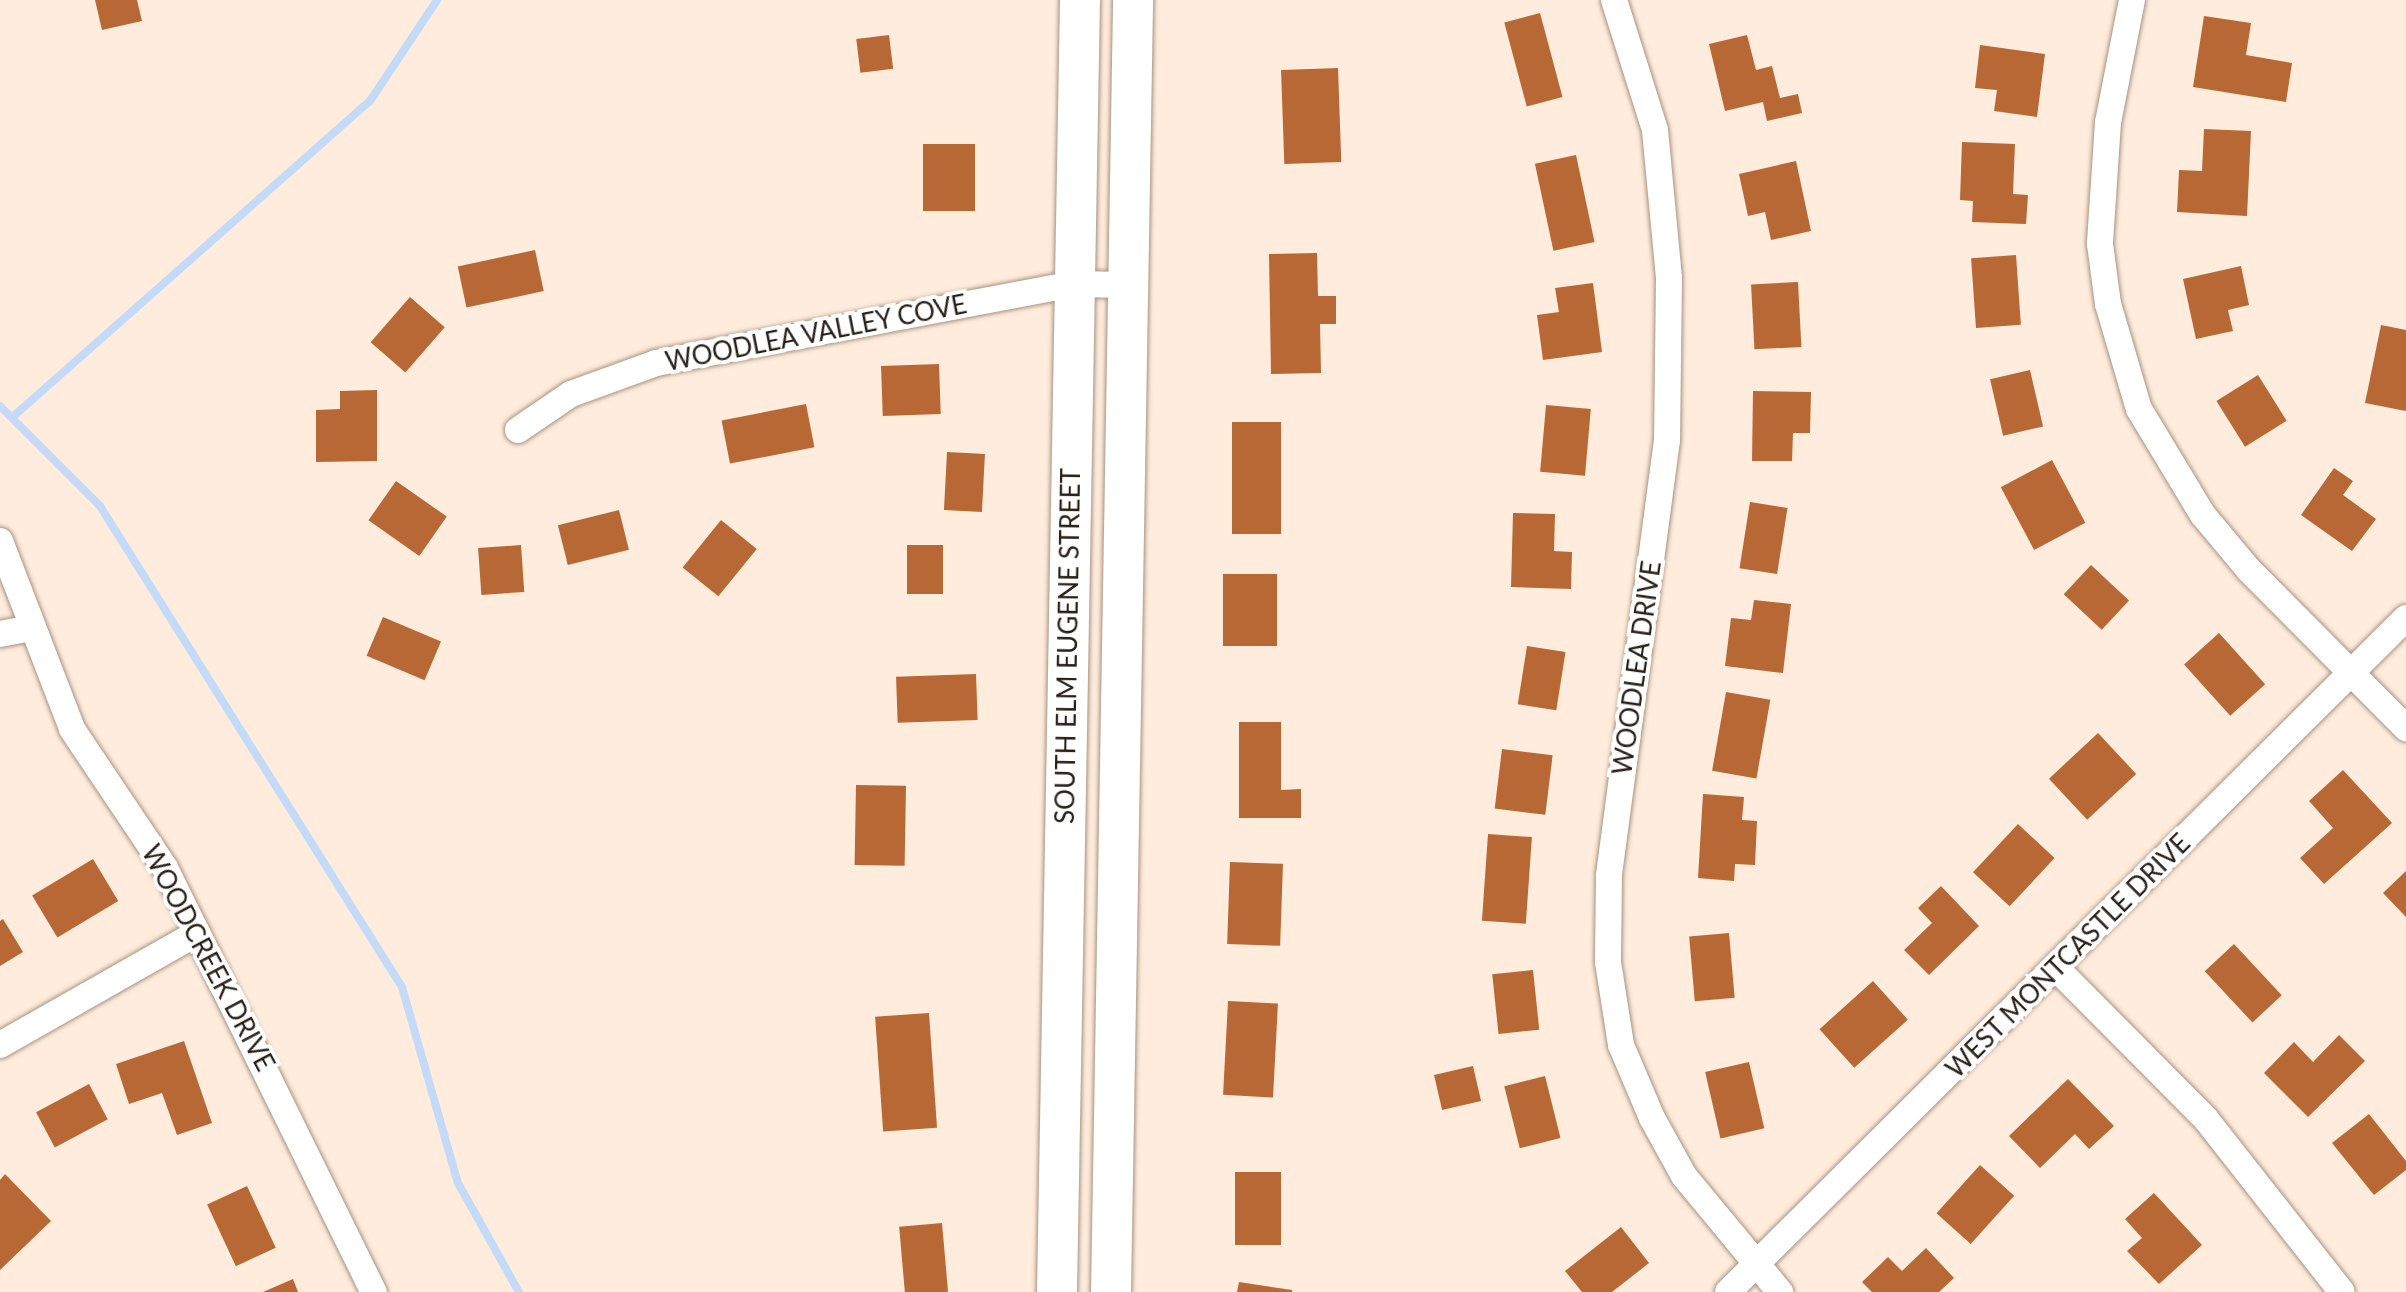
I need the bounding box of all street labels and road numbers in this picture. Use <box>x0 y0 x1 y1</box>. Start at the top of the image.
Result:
street label: WOODLEA VALLEY COVE <box>661 288 971 378</box>
street label: SOUTH ELM EUGENE STREET <box>1049 468 1087 824</box>
street label: WOODLEA DRIVE <box>1606 559 1668 777</box>
street label: WEST MONTCASTLE DRIVE <box>1939 827 2197 1085</box>
street label: WOODCREEK DRIVE <box>135 840 281 1076</box>

